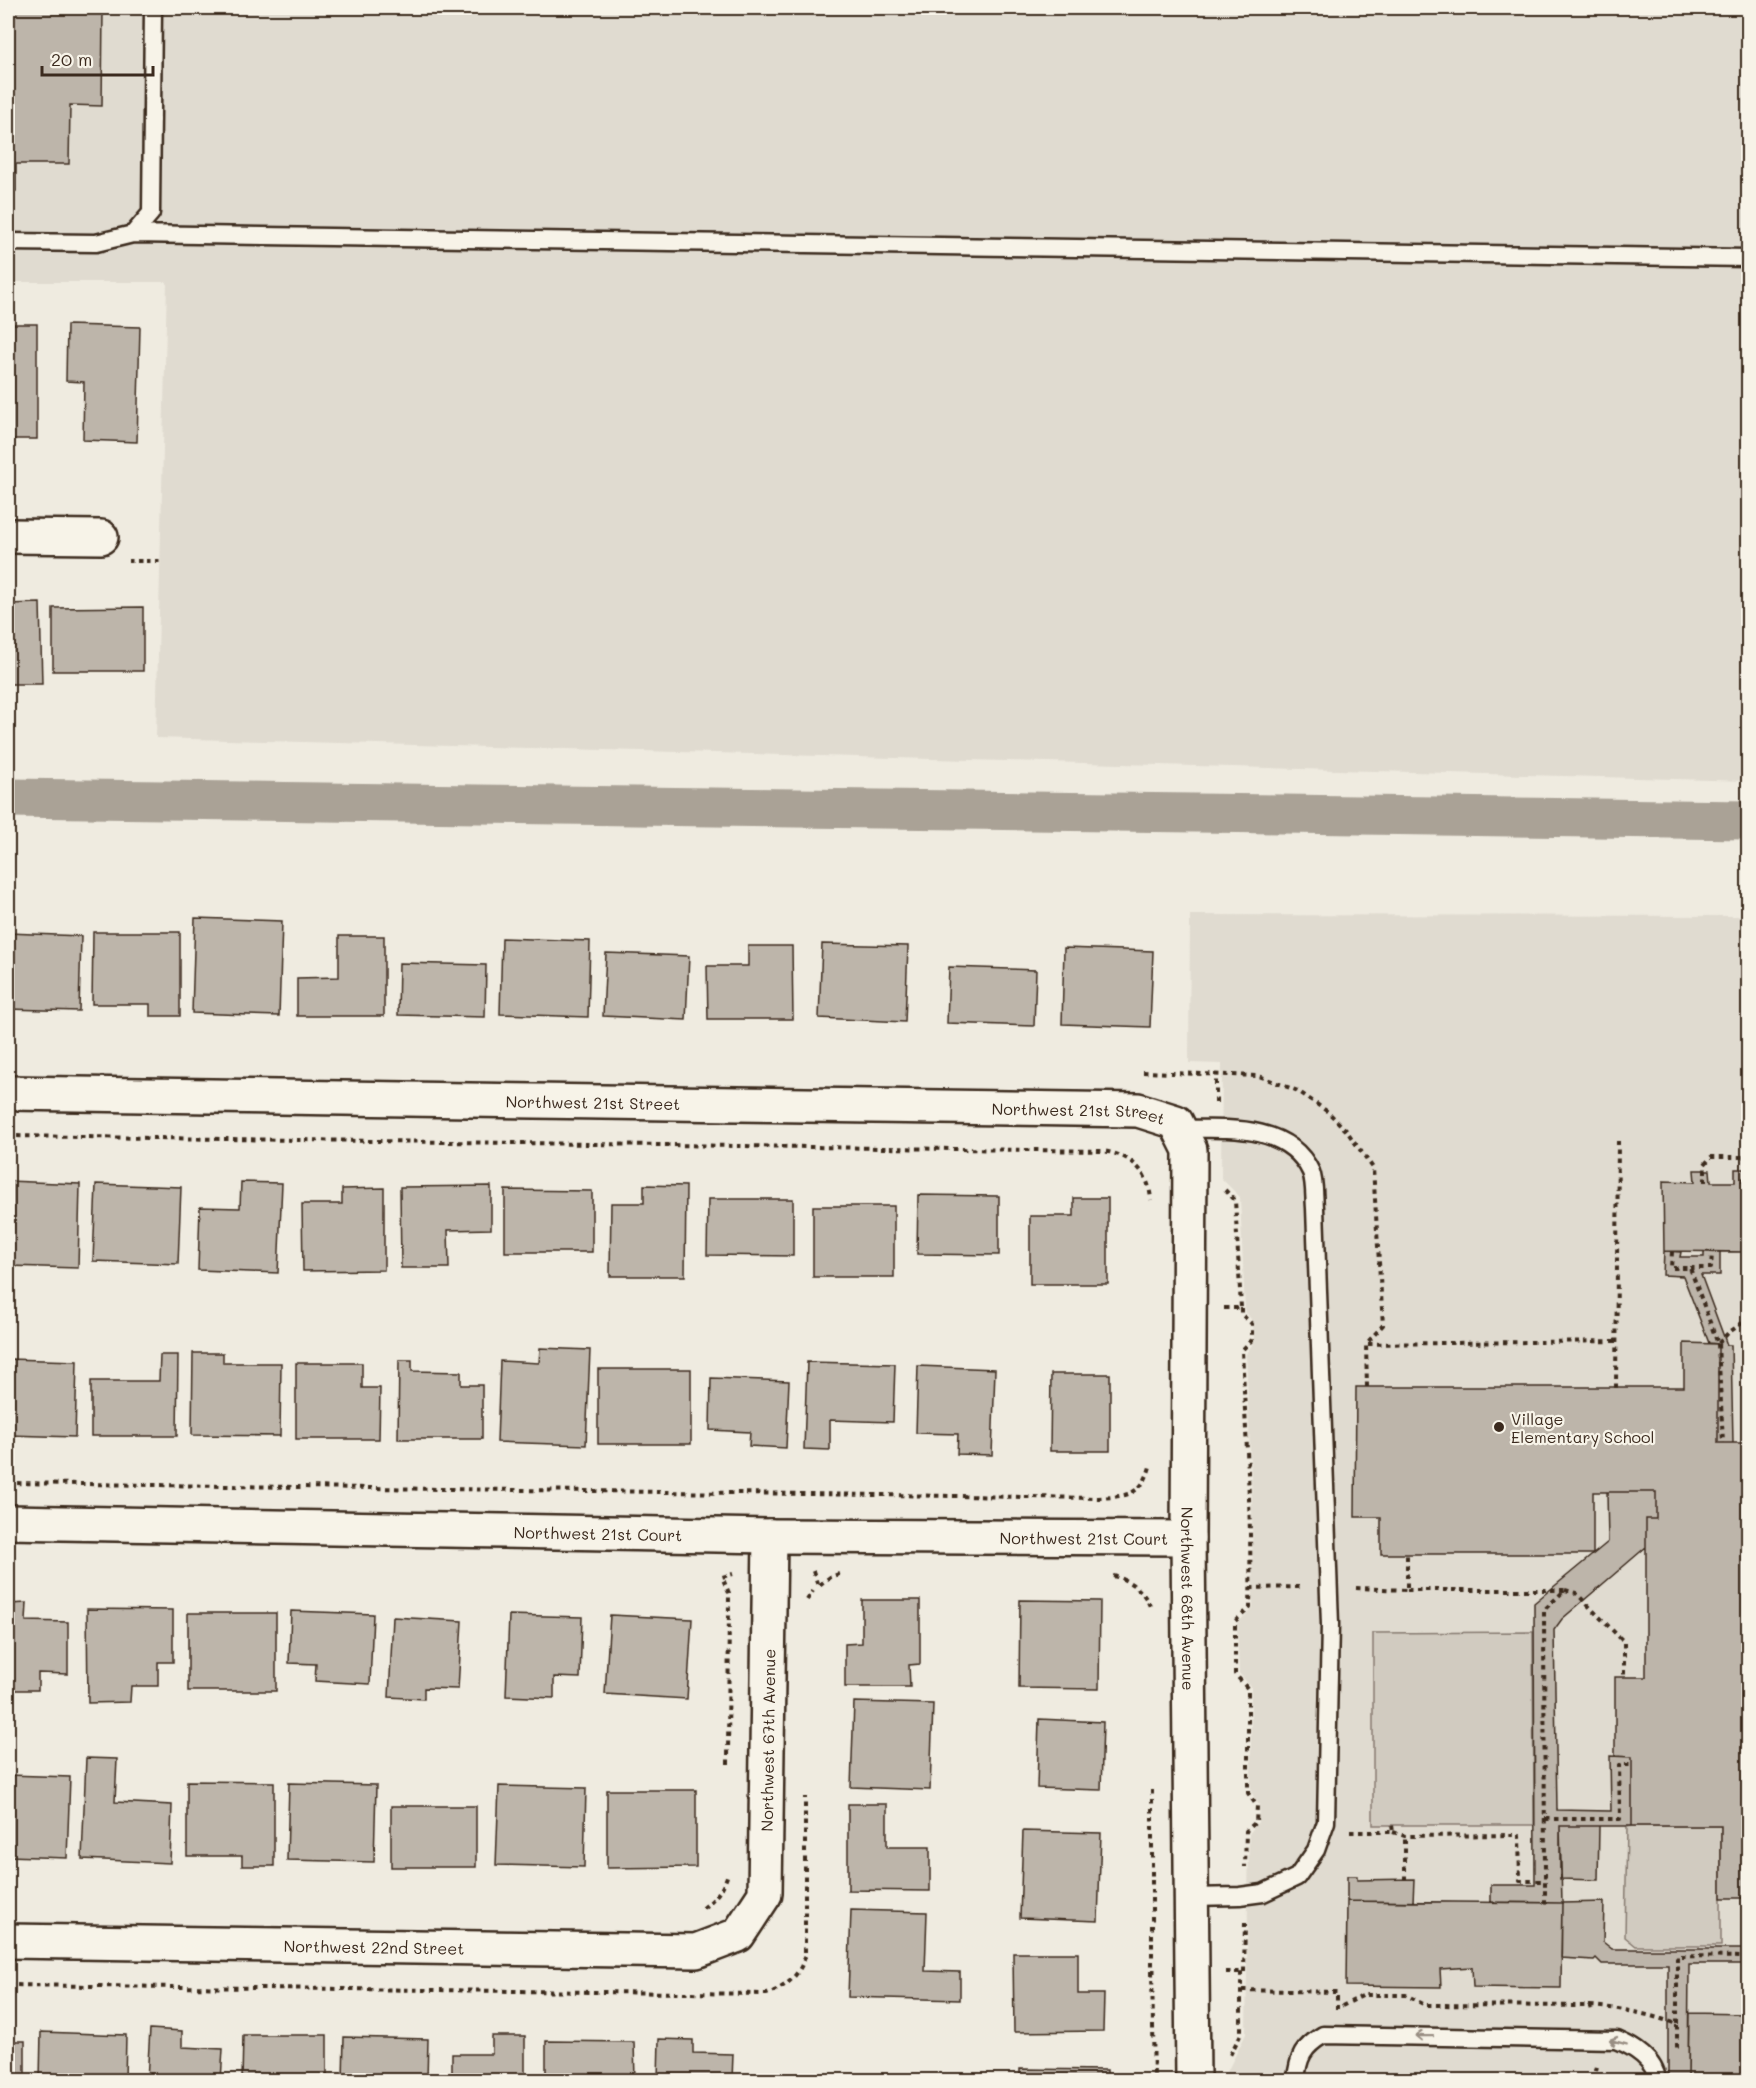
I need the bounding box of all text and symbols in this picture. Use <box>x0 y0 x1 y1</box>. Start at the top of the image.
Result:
scale bar <box>42 39 153 77</box>
text: 20 m <box>51 47 92 71</box>
street label: Northwest 21st Street <box>505 1090 680 1114</box>
street label: Northwest 21st Street <box>991 1097 1168 1129</box>
place label: Village Elementary School <box>1511 1408 1655 1447</box>
marker: Village Elementary School <box>1492 1420 1506 1434</box>
street label: Northwest 68th Avenue <box>1177 1507 1200 1691</box>
street label: Northwest 21st Court <box>513 1521 682 1545</box>
street label: Northwest 21st Court <box>1000 1527 1168 1548</box>
street label: Northwest 67th Avenue <box>755 1649 779 1832</box>
street label: Northwest 22nd Street <box>283 1935 464 1958</box>
one-way arrow <box>1414 2030 1434 2042</box>
one-way arrow <box>1609 2036 1628 2047</box>

